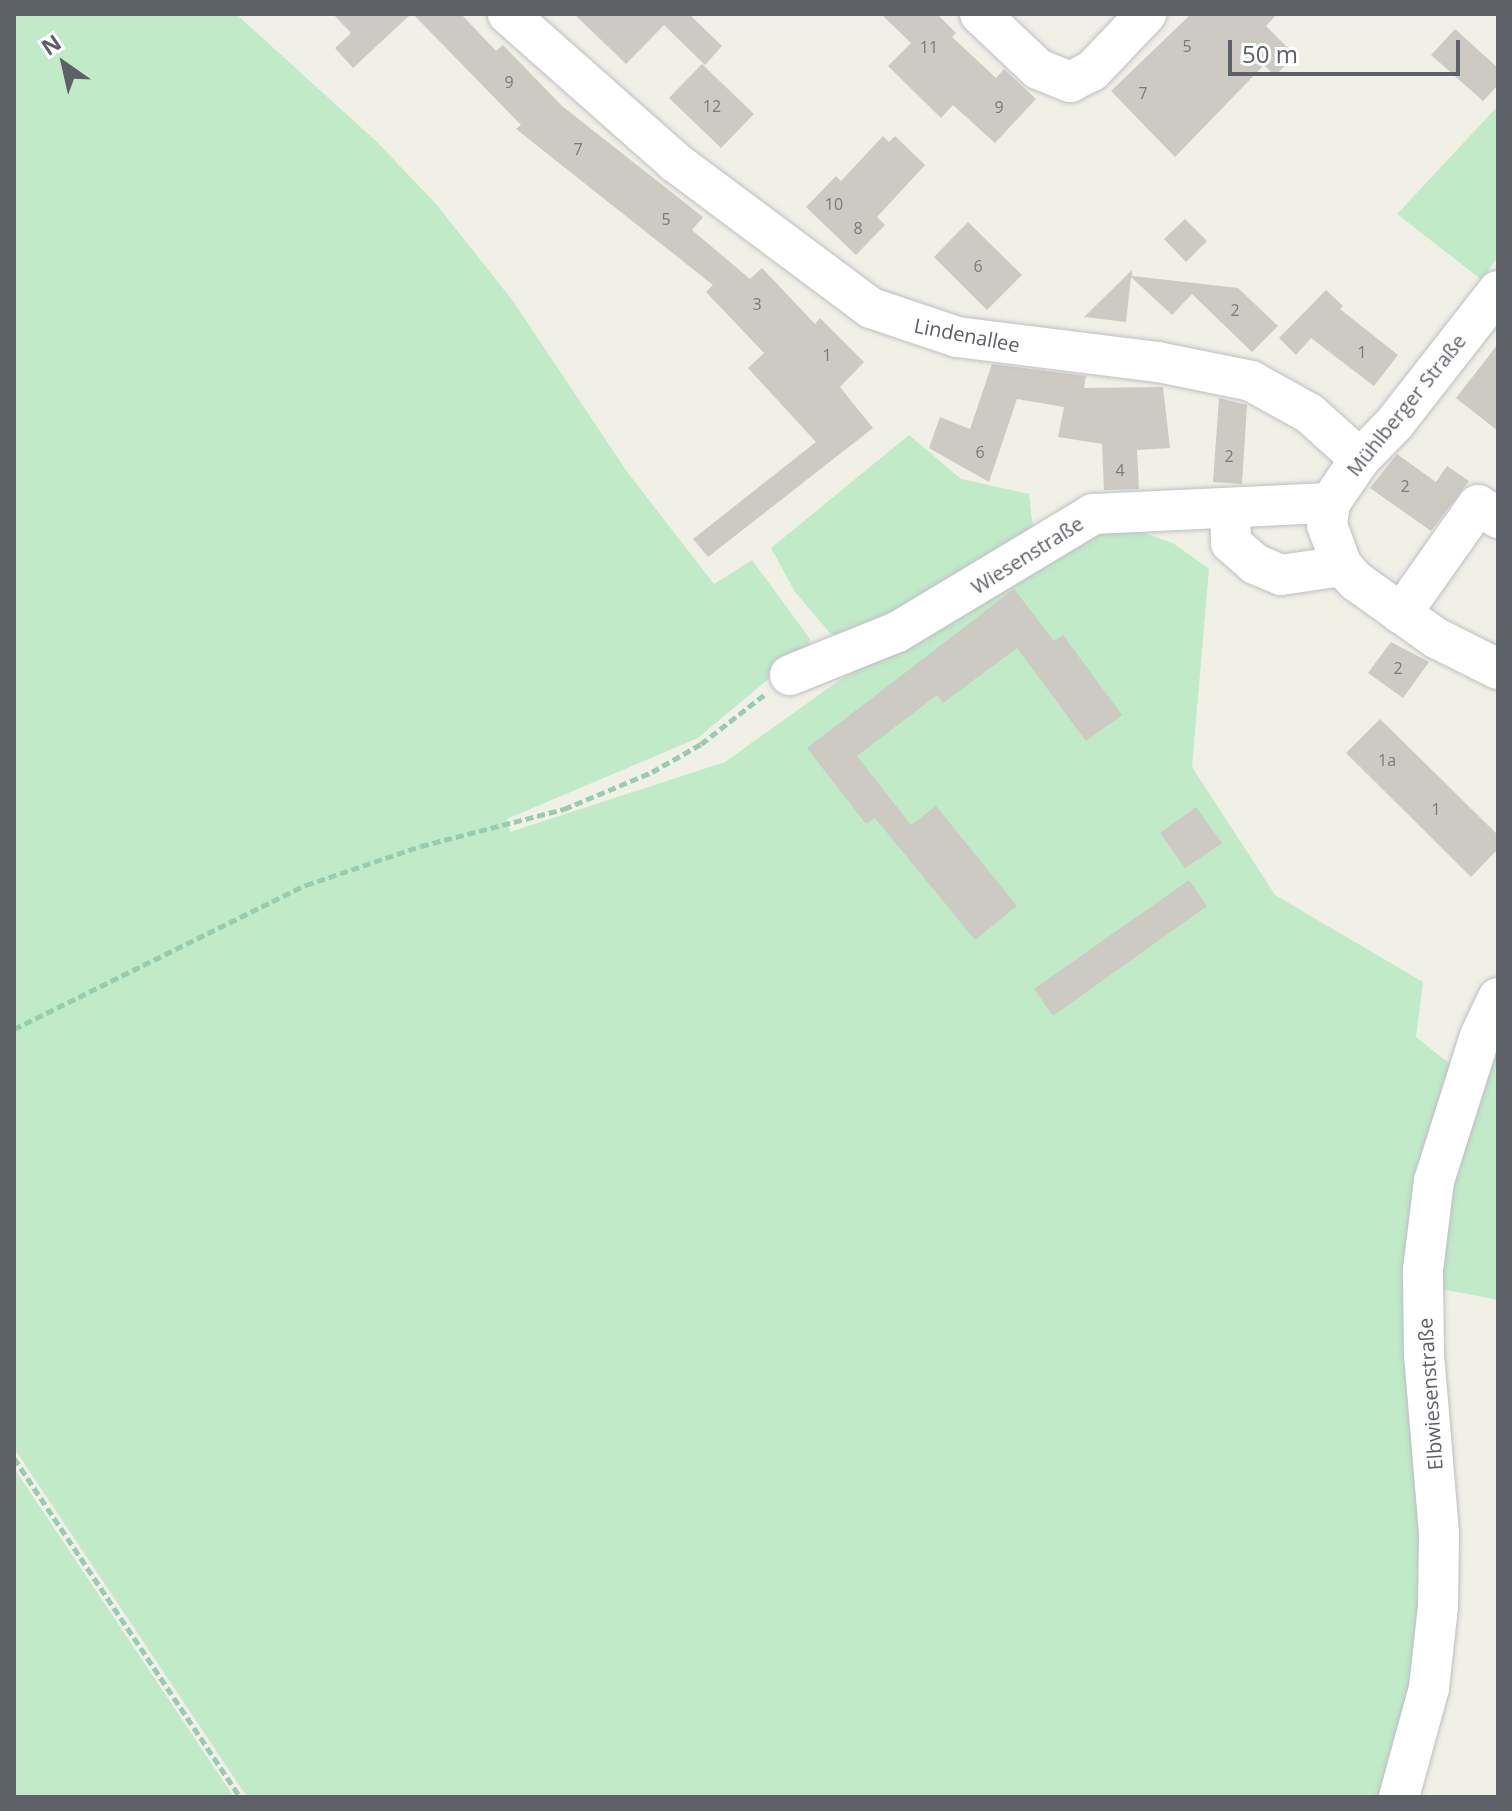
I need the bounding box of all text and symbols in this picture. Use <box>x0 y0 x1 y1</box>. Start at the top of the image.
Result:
north arrow <box>24 24 104 104</box>
scale bar <box>1232 24 1464 74</box>
text: N <box>35 27 66 62</box>
house number: 5 <box>1182 36 1192 56</box>
house number: 11 <box>920 37 938 57</box>
text: 50 m <box>1242 37 1298 70</box>
house number: 9 <box>504 72 514 92</box>
house number: 7 <box>1138 83 1148 103</box>
house number: 12 <box>703 96 721 116</box>
house number: 9 <box>994 97 1004 117</box>
house number: 7 <box>573 139 583 159</box>
house number: 10 <box>825 194 843 214</box>
house number: 5 <box>661 209 671 229</box>
house number: 8 <box>853 218 863 238</box>
house number: 6 <box>973 256 983 276</box>
house number: 3 <box>752 294 762 314</box>
house number: 2 <box>1230 300 1240 320</box>
street label: Lindenallee <box>912 313 1022 357</box>
street label: Mühlberger Straße <box>1341 329 1471 481</box>
house number: 1 <box>1357 342 1367 362</box>
house number: 1 <box>822 345 832 365</box>
house number: 6 <box>975 442 985 462</box>
house number: 2 <box>1224 446 1234 466</box>
house number: 4 <box>1115 460 1125 480</box>
house number: 2 <box>1400 476 1410 496</box>
street label: Wiesenstraße <box>967 511 1087 599</box>
house number: 2 <box>1393 658 1403 678</box>
house number: 1a <box>1378 750 1396 770</box>
house number: 1 <box>1431 799 1441 819</box>
street label: Elbwiesenstraße <box>1413 1317 1447 1471</box>

